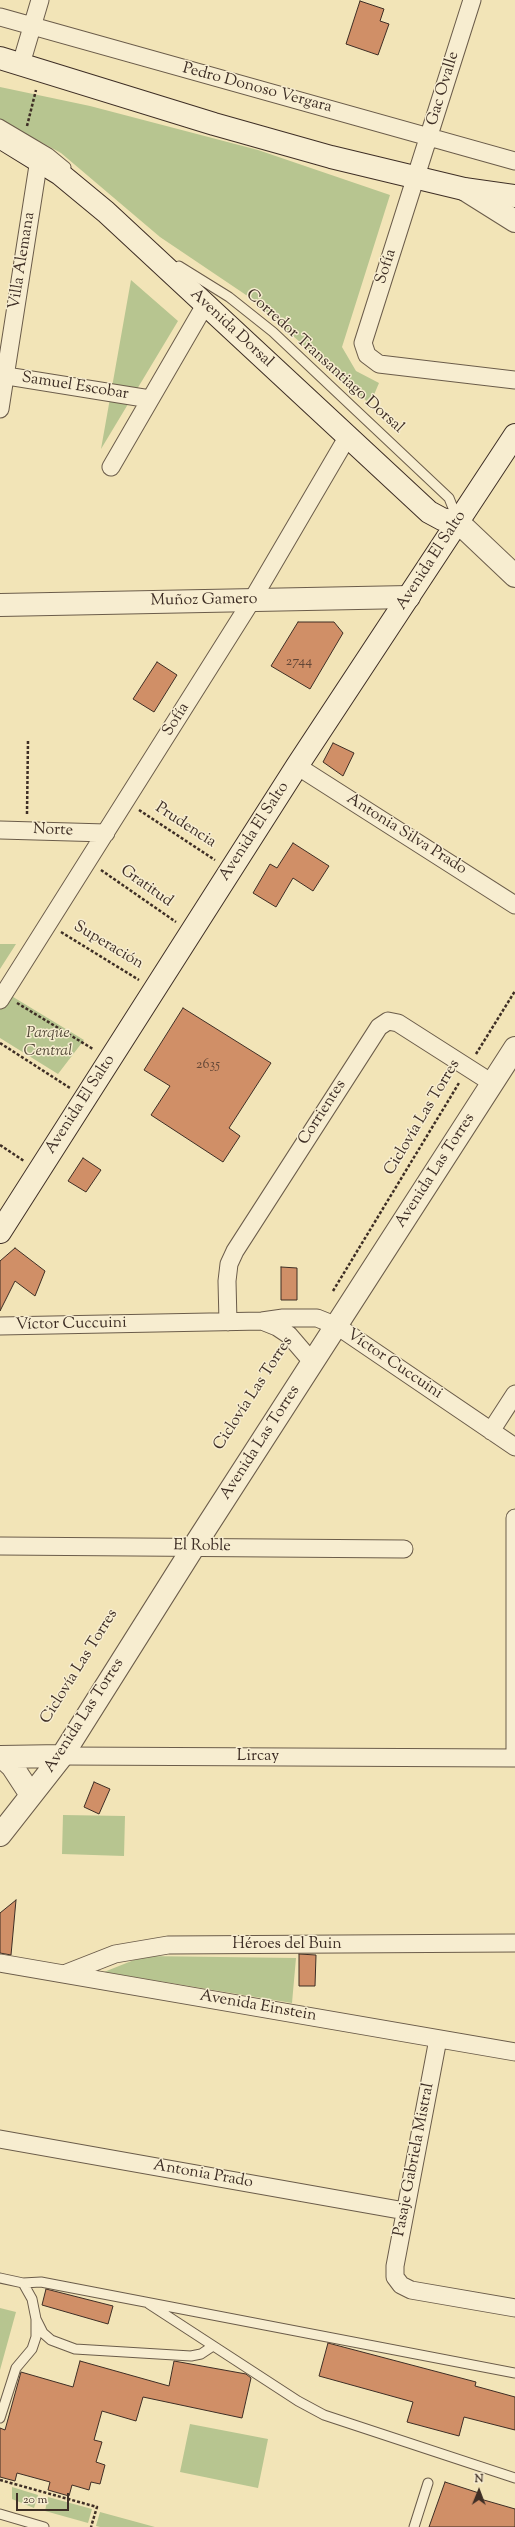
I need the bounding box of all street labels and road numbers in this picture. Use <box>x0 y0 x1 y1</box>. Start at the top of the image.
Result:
street label: Gac Ovalle <box>424 50 464 128</box>
street label: Pedro Donoso Vergara <box>180 60 334 118</box>
street label: Villa Alemana <box>6 211 40 311</box>
street label: Sofía <box>372 247 402 287</box>
street label: Avenida Dorsal <box>185 286 277 372</box>
street label: Corredor Transantiago Dorsal <box>241 286 407 438</box>
street label: Samuel Escobar <box>20 369 130 405</box>
street label: Avenida El Salto <box>393 508 471 614</box>
street label: Muñoz Gamero <box>150 590 258 612</box>
street label: Sofía <box>159 700 195 740</box>
street label: Avenida El Salto <box>216 779 294 885</box>
street label: Antonia Silva Prado <box>342 790 470 880</box>
street label: Prudencia <box>151 799 219 853</box>
street label: Norte <box>33 821 73 841</box>
street label: Gratitud <box>116 862 176 912</box>
street label: Superación <box>70 918 146 974</box>
street label: Avenida El Salto <box>42 1052 120 1158</box>
street label: Ciclovía Las Torres <box>381 1057 465 1179</box>
street label: Corrientes <box>295 1077 351 1149</box>
street label: Avenida Las Torres <box>392 1110 480 1232</box>
street label: Víctor Cuccuini <box>15 1314 127 1336</box>
street label: Víctor Cuccuini <box>342 1326 446 1404</box>
street label: Ciclovía Las Torres <box>210 1334 298 1454</box>
street label: Avenida Las Torres <box>217 1382 305 1504</box>
street label: El Roble <box>173 1537 231 1557</box>
street label: Ciclovía Las Torres <box>37 1606 123 1728</box>
street label: Avenida Las Torres <box>41 1655 129 1777</box>
street label: Lircay <box>237 1747 279 1767</box>
street label: Héroes del Buin <box>232 1935 342 1955</box>
street label: Avenida Einstein <box>198 1987 318 2027</box>
street label: Pasaje Gabriela Mistral <box>391 2082 439 2238</box>
street label: Antonia Prado <box>152 2157 254 2193</box>

